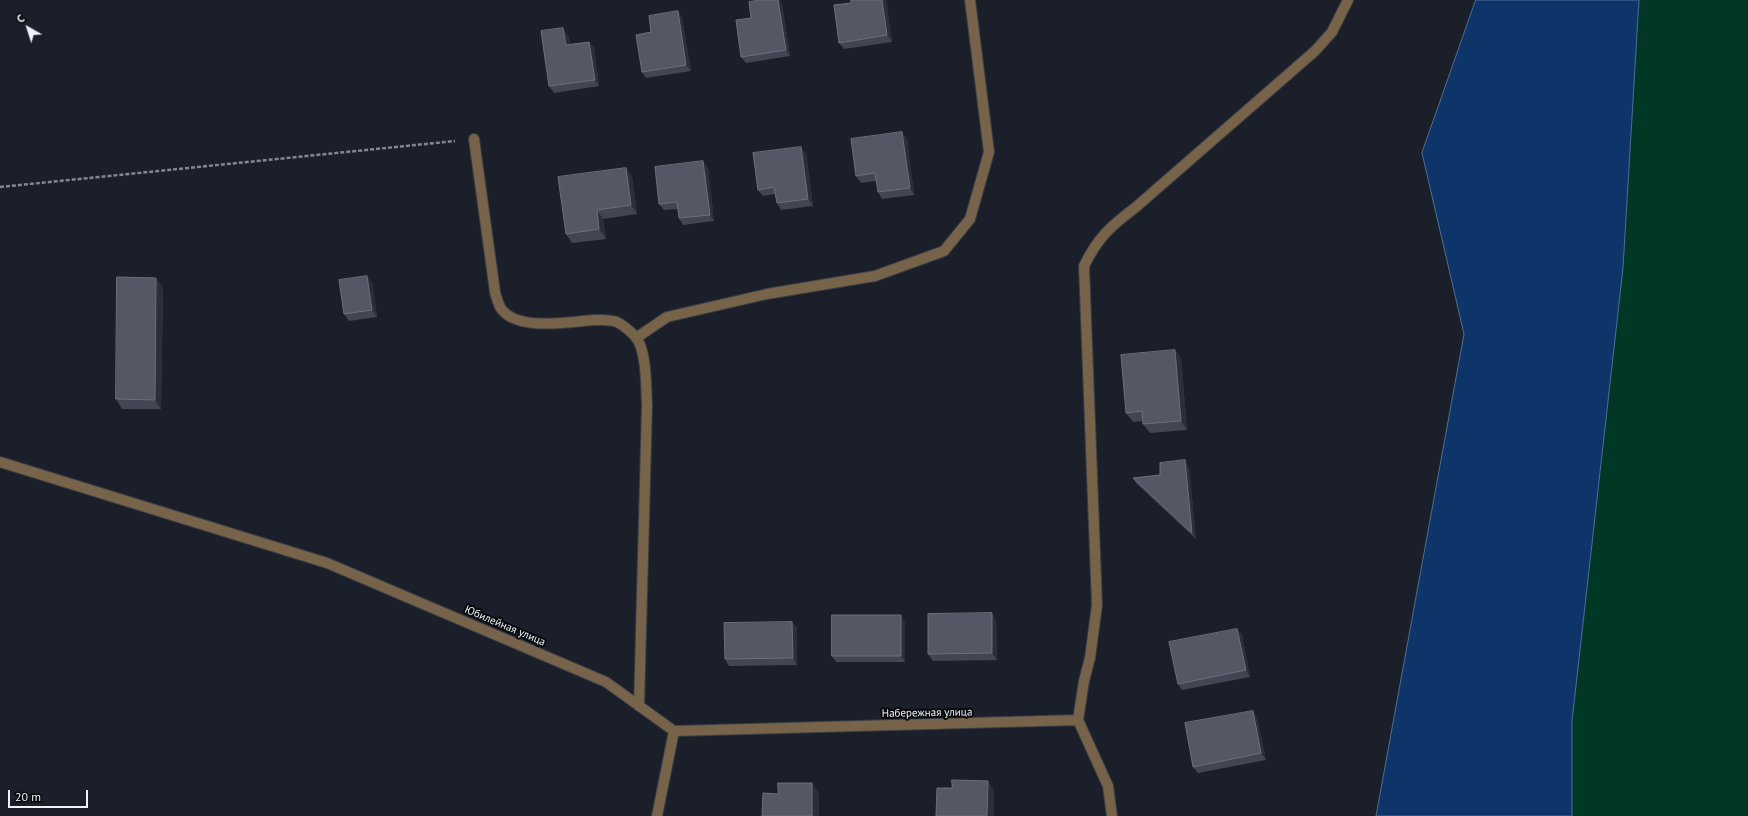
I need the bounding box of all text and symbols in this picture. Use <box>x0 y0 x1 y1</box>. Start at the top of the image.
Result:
north arrow <box>8 8 48 48</box>
text: С <box>14 11 27 26</box>
street label: Юбилейная улица <box>463 603 547 649</box>
street label: Набережная улица <box>882 706 972 720</box>
scale bar <box>10 782 90 808</box>
text: 20 m <box>15 789 41 804</box>

